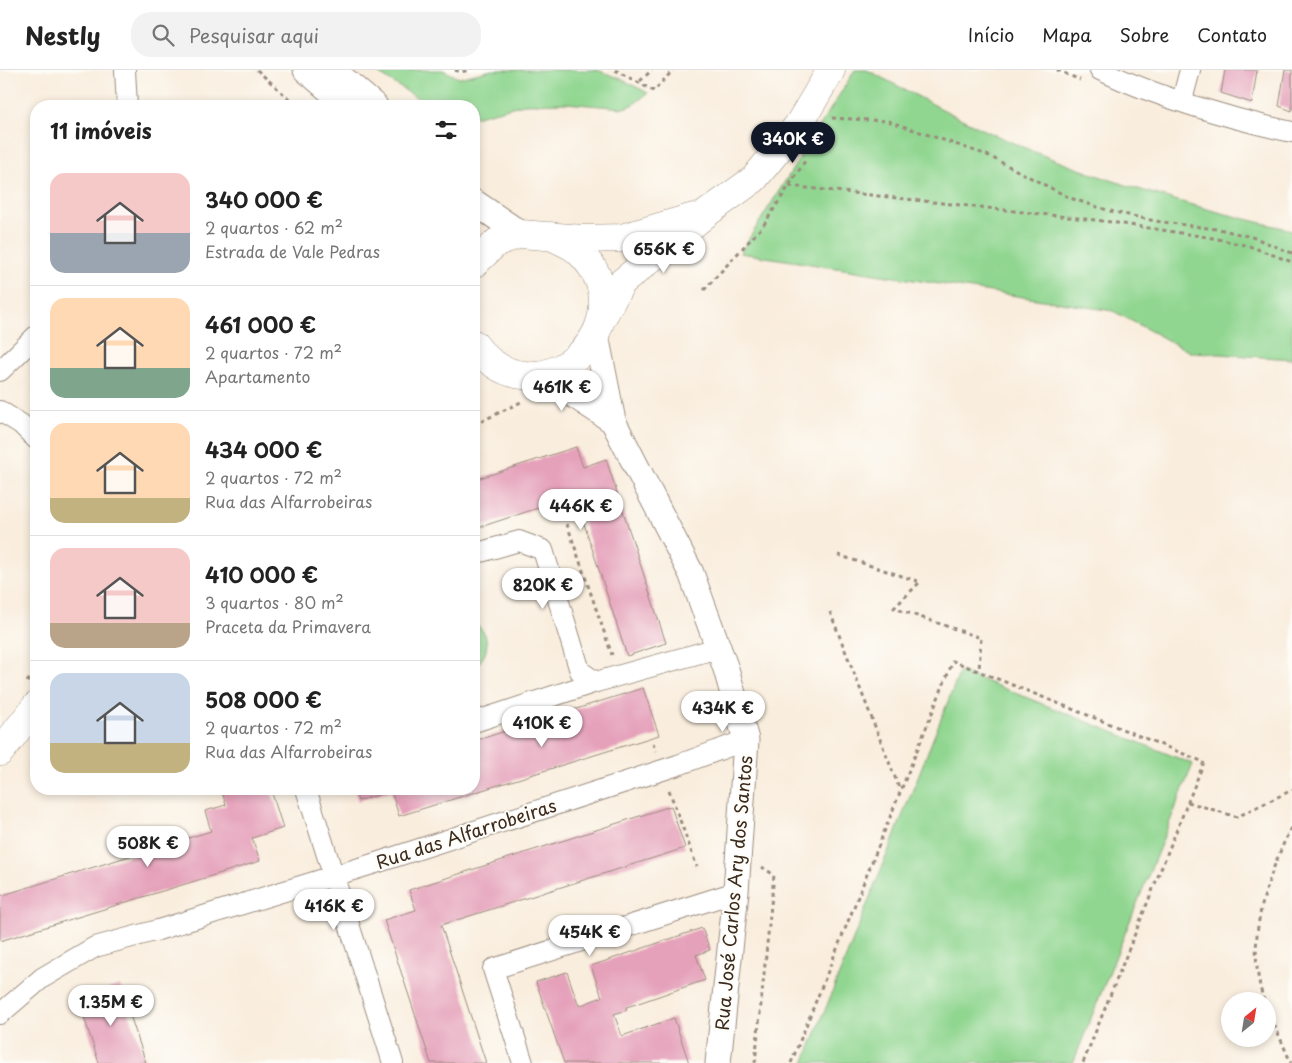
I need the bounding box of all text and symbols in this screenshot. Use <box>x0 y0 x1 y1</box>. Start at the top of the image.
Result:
search box <box>131 12 481 57</box>
text: Nestly <box>25 17 101 53</box>
icon: search <box>149 21 177 49</box>
text: Pesquisar aqui <box>189 21 319 49</box>
text: Início <box>968 21 1014 48</box>
text: Mapa <box>1042 21 1092 48</box>
text: Sobre <box>1120 21 1169 48</box>
text: Contato <box>1197 21 1267 48</box>
text: 11 imóveis <box>50 114 152 146</box>
icon: filters <box>432 116 460 144</box>
pin: 340K € <box>752 122 834 164</box>
text: 340K € <box>762 126 824 150</box>
text: 340 000 € <box>205 183 323 215</box>
icon: home <box>90 193 150 253</box>
text: 2 quartos · 62 m² <box>205 215 343 239</box>
pin: 656K € <box>623 232 705 274</box>
text: 656K € <box>633 236 695 260</box>
text: Estrada de Vale Pedras <box>205 239 380 263</box>
text: 461 000 € <box>205 308 316 340</box>
icon: home <box>90 318 150 378</box>
text: 2 quartos · 72 m² <box>205 340 342 364</box>
text: Apartamento <box>205 364 310 388</box>
pin: 461K € <box>521 370 603 412</box>
text: 461K € <box>533 374 591 398</box>
text: 434 000 € <box>205 433 322 465</box>
icon: home <box>90 443 150 503</box>
text: 2 quartos · 72 m² <box>205 465 342 489</box>
pin: 446K € <box>540 488 622 531</box>
text: Rua das Alfarrobeiras <box>205 489 372 513</box>
text: 446K € <box>549 493 613 517</box>
text: 410 000 € <box>205 558 318 590</box>
icon: home <box>90 568 150 628</box>
pin: 820K € <box>502 568 584 610</box>
text: 820K € <box>513 572 573 596</box>
text: 3 quartos · 80 m² <box>205 590 344 614</box>
text: Praceta da Primavera <box>205 614 371 638</box>
text: 508 000 € <box>205 683 322 715</box>
pin: 434K € <box>682 690 764 733</box>
icon: home <box>90 693 150 753</box>
text: 434K € <box>692 695 754 719</box>
pin: 410K € <box>501 706 583 748</box>
text: 410K € <box>513 710 571 734</box>
text: 2 quartos · 72 m² <box>205 715 342 739</box>
text: Rua das Alfarrobeiras <box>205 739 372 763</box>
street label: Rua José Carlos Ary dos Santos <box>708 754 758 1032</box>
street label: Rua das Alfarrobeiras <box>372 791 560 875</box>
pin: 508K € <box>107 826 189 868</box>
text: 508K € <box>117 830 179 854</box>
pin: 416K € <box>293 888 375 931</box>
text: 416K € <box>304 893 364 917</box>
pin: 454K € <box>549 914 631 957</box>
text: 454K € <box>559 919 621 943</box>
pin: 1.35M € <box>65 984 157 1027</box>
text: 1.35M € <box>79 989 143 1013</box>
north arrow <box>1221 992 1276 1048</box>
map controls <box>1221 992 1276 1047</box>

